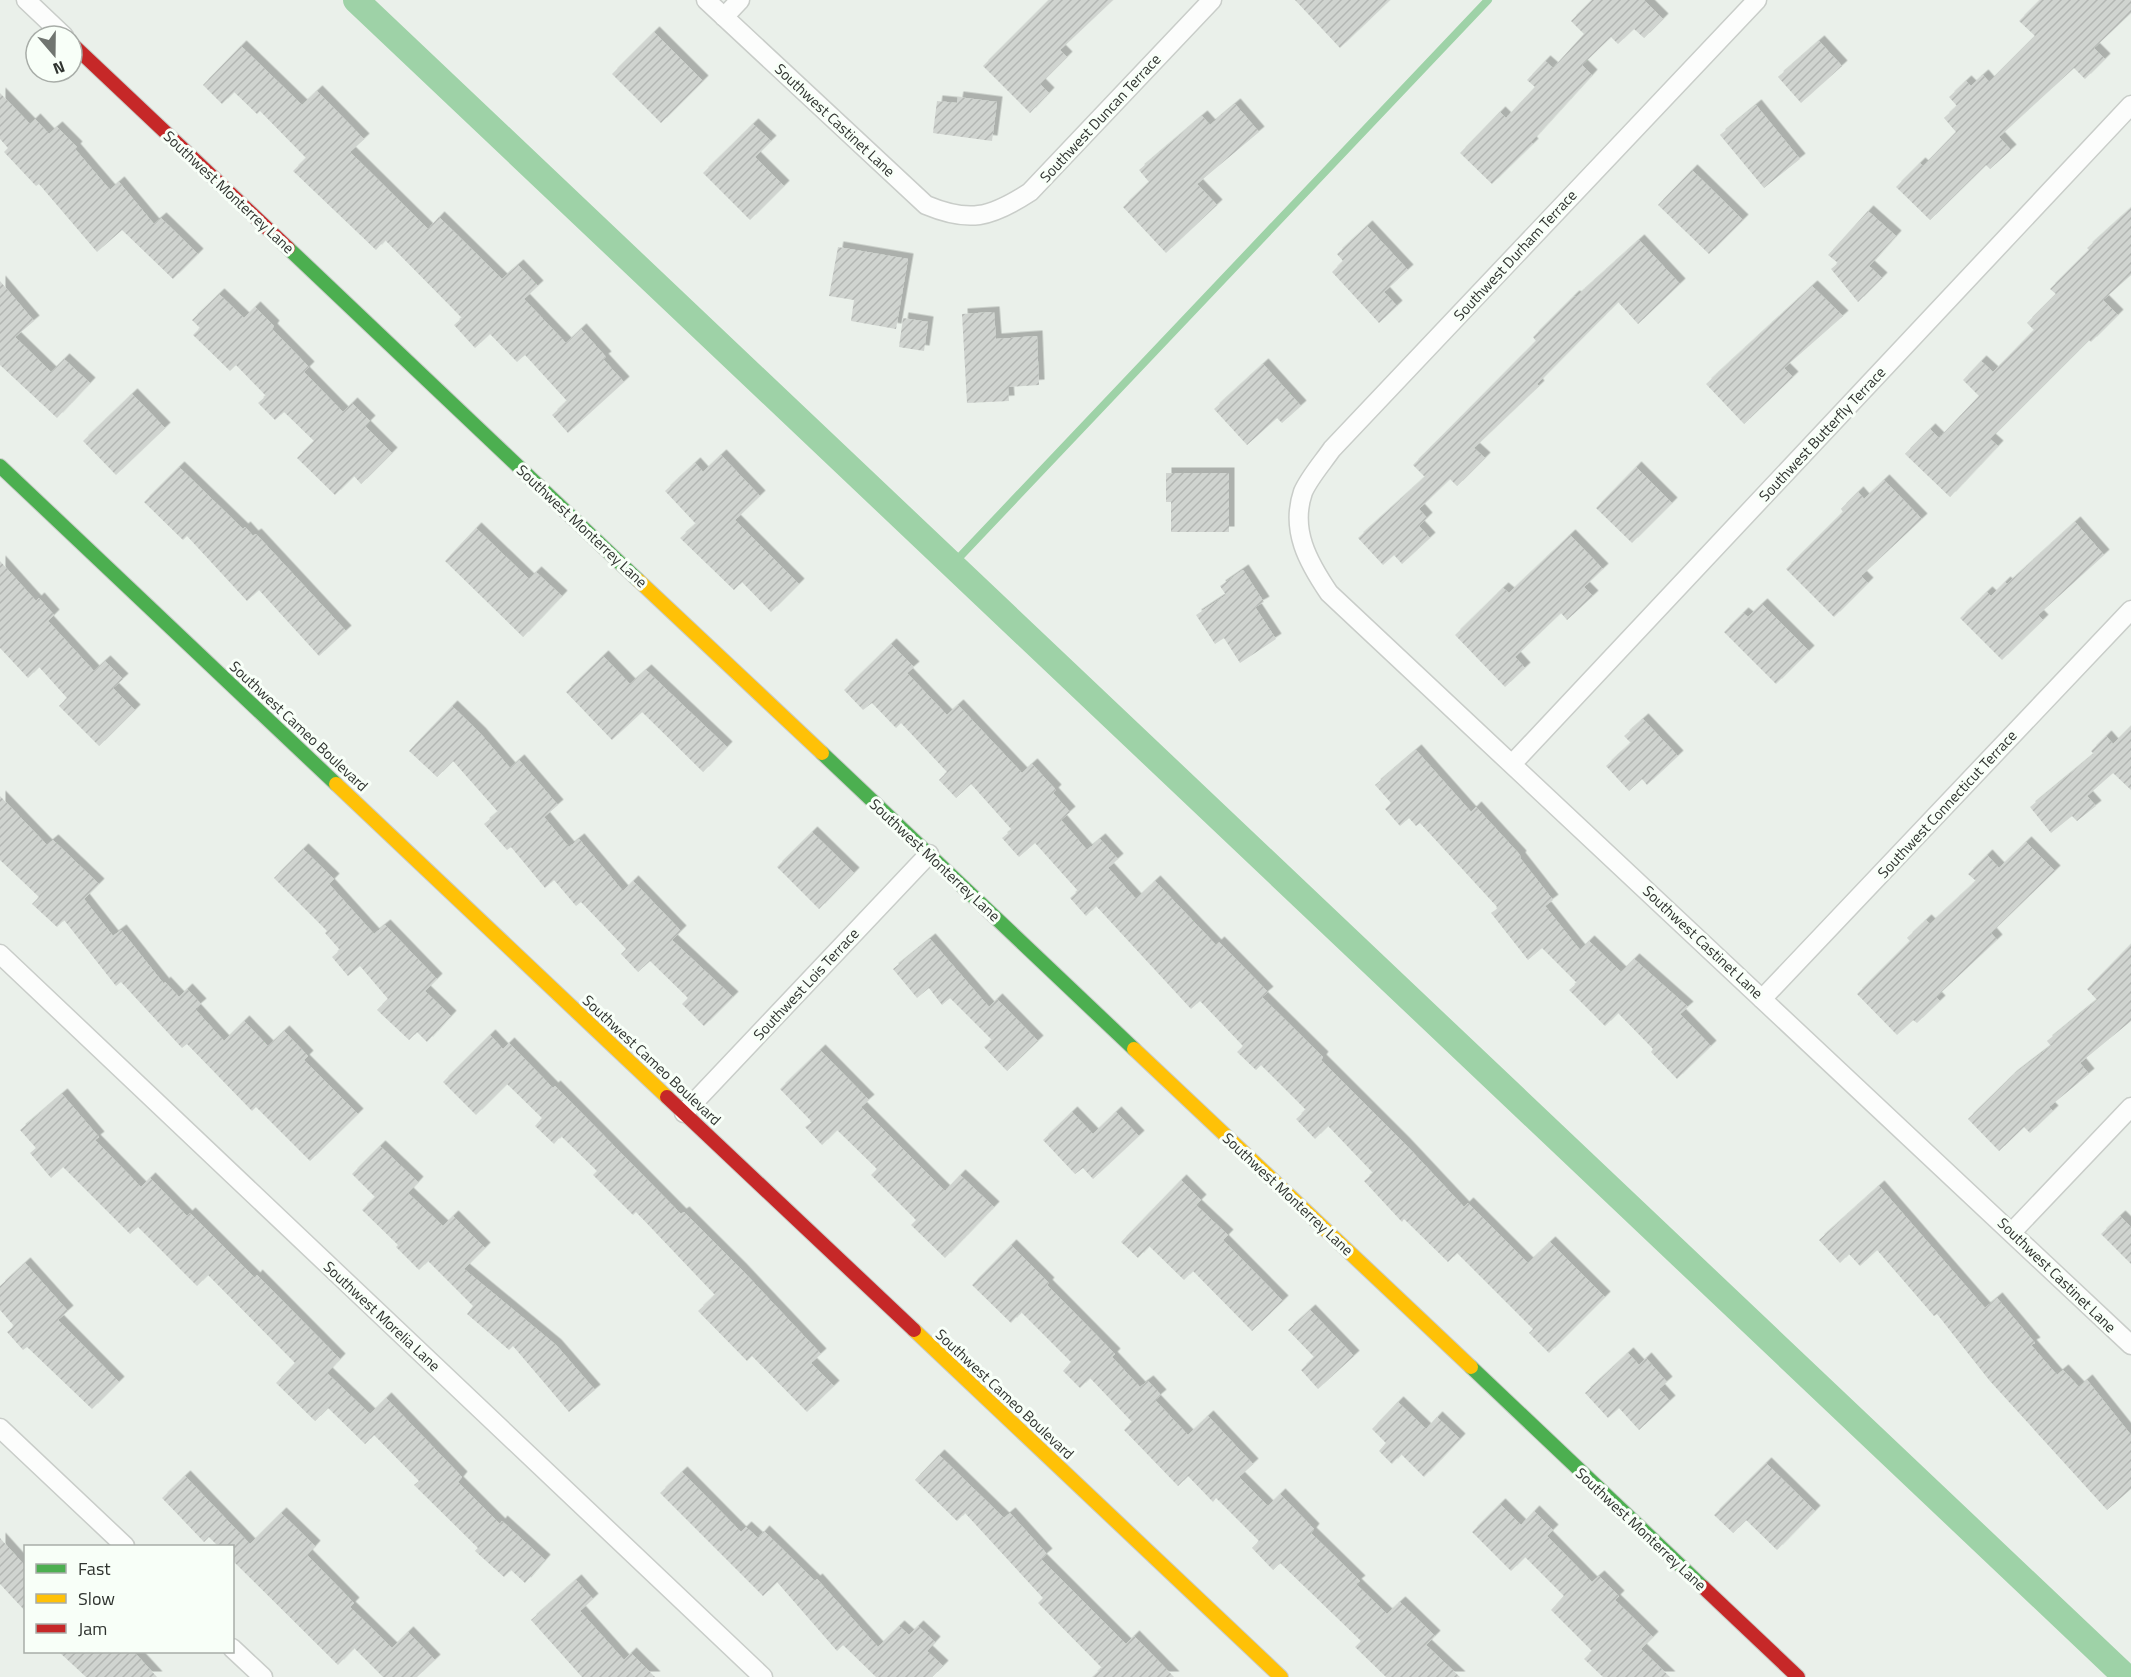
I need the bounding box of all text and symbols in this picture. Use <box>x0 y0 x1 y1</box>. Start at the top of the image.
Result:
north arrow <box>24 24 84 84</box>
street label: Southwest Duncan Terrace <box>1034 48 1166 188</box>
text: N <box>50 55 68 81</box>
street label: Southwest Castinet Lane <box>770 58 900 182</box>
street label: Southwest Monterrey Lane <box>158 125 300 259</box>
street label: Southwest Durham Terrace <box>1448 184 1582 326</box>
street label: Southwest Butterfly Terrace <box>1753 361 1891 507</box>
street label: Southwest Monterrey Lane <box>511 459 653 593</box>
street label: Southwest Cameo Boulevard <box>224 655 374 797</box>
street label: Southwest Connecticut Terrace <box>1872 725 2022 883</box>
street label: Southwest Monterrey Lane <box>864 793 1006 927</box>
street label: Southwest Castinet Lane <box>1638 880 1768 1004</box>
street label: Southwest Lois Terrace <box>748 923 864 1045</box>
street label: Southwest Cameo Boulevard <box>577 989 727 1131</box>
street label: Southwest Monterrey Lane <box>1217 1127 1359 1261</box>
street label: Southwest Castinet Lane <box>1992 1212 2122 1338</box>
street label: Southwest Morelia Lane <box>318 1256 446 1376</box>
street label: Southwest Cameo Boulevard <box>930 1323 1080 1465</box>
street label: Southwest Monterrey Lane <box>1570 1462 1712 1596</box>
legend <box>24 1545 234 1653</box>
text: Fast <box>78 1555 111 1582</box>
text: Slow <box>78 1585 115 1612</box>
text: Jam <box>78 1615 107 1642</box>

